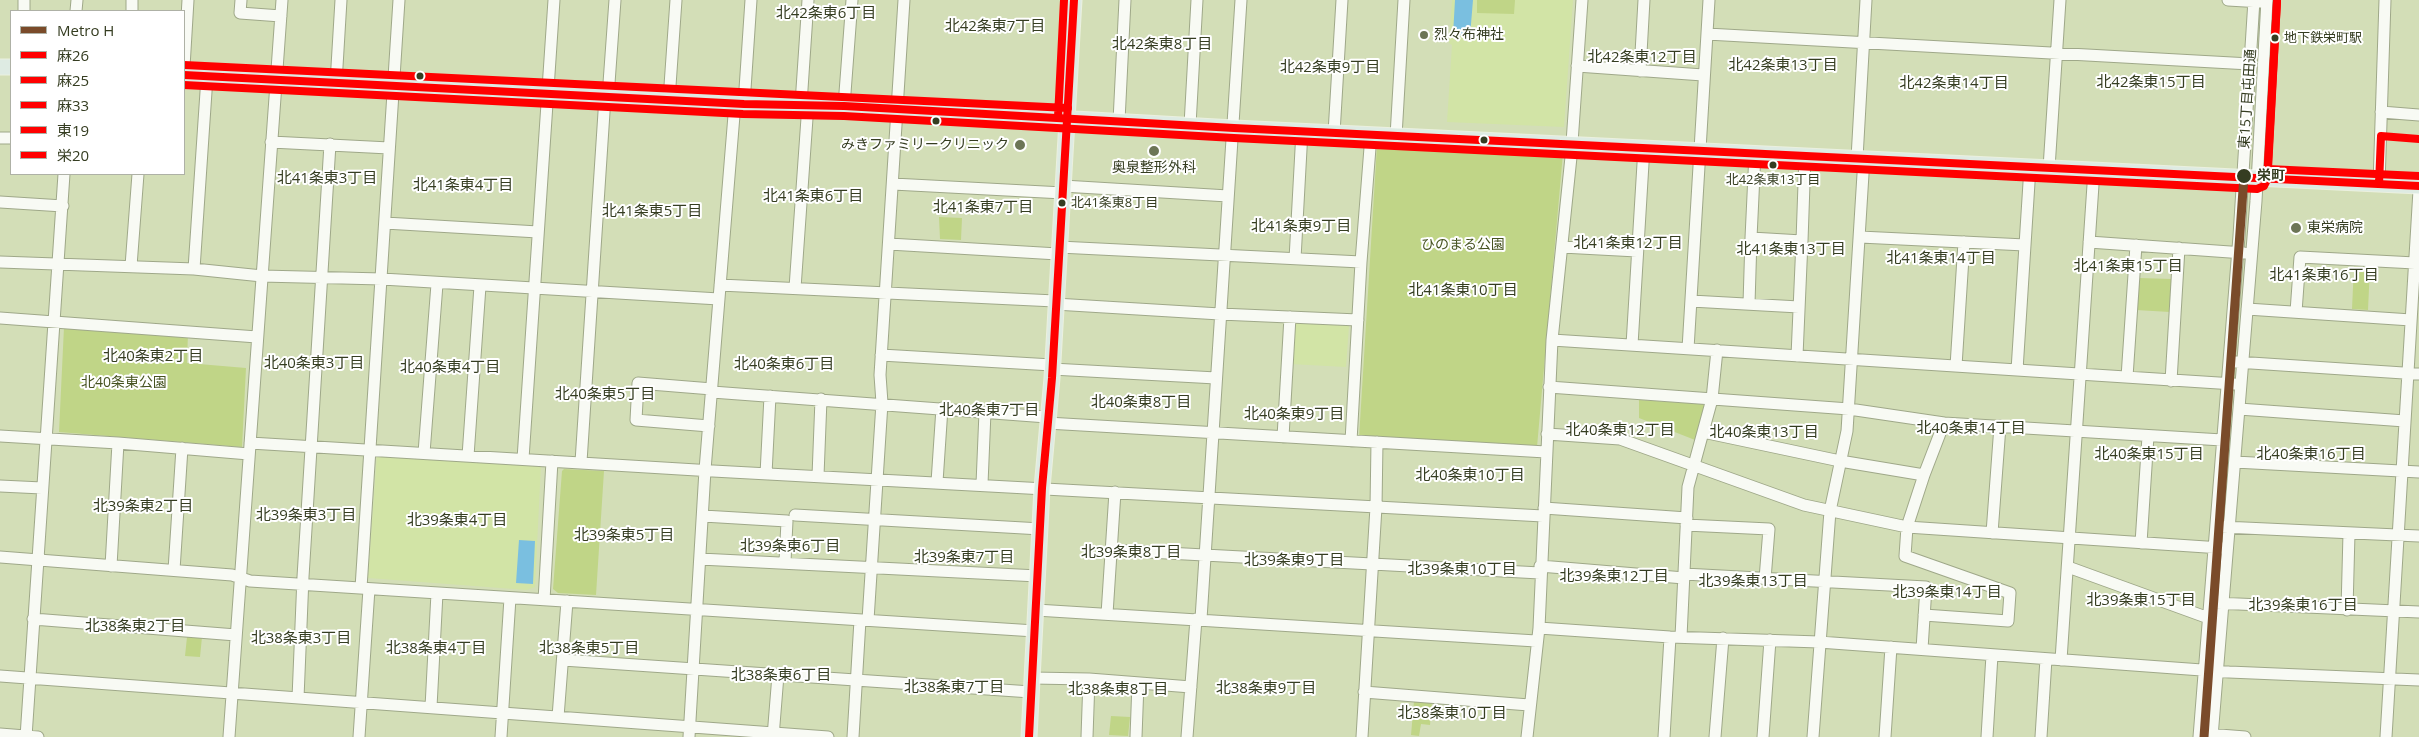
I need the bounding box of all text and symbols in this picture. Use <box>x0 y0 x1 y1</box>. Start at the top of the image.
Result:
district label: 北42条東6丁目 <box>776 5 876 23</box>
legend <box>10 10 185 175</box>
district label: 北42条東7丁目 <box>945 18 1045 36</box>
text: Metro H <box>57 20 114 40</box>
place label: 烈々布神社 <box>1434 27 1504 43</box>
marker: 烈々布神社 <box>1418 29 1430 41</box>
place label: 地下鉄栄町駅 <box>2284 30 2362 46</box>
marker: 地下鉄栄町駅 <box>2270 33 2280 43</box>
district label: 北42条東8丁目 <box>1112 36 1212 54</box>
text: 麻26 <box>57 45 89 65</box>
district label: 北42条東12丁目 <box>1587 49 1697 67</box>
street label: 東15丁目屯田通 <box>2236 49 2260 149</box>
district label: 北42条東13丁目 <box>1728 57 1838 75</box>
district label: 北42条東9丁目 <box>1280 59 1380 77</box>
text: 麻25 <box>57 70 89 90</box>
unlabelled marker <box>415 71 425 81</box>
district label: 北42条東15丁目 <box>2096 74 2206 92</box>
district label: 北42条東14丁目 <box>1899 75 2009 93</box>
text: 麻33 <box>57 95 89 115</box>
unlabelled marker <box>931 116 941 126</box>
text: 東19 <box>57 120 89 140</box>
unlabelled marker <box>1479 135 1489 145</box>
place label: みきファミリークリニック <box>841 137 1009 153</box>
marker: みきファミリークリニック <box>1013 138 1027 152</box>
marker: 奥泉整形外科 <box>1147 144 1161 158</box>
text: 栄20 <box>57 145 89 165</box>
place label: 奥泉整形外科 <box>1112 160 1196 176</box>
marker: 北42条東13丁目 <box>1768 160 1778 170</box>
marker: 栄町 <box>2235 167 2253 185</box>
place label: 栄町 <box>2257 168 2285 184</box>
district label: 北41条東3丁目 <box>277 170 377 188</box>
place label: 北42条東13丁目 <box>1726 172 1820 188</box>
district label: 北41条東4丁目 <box>413 177 513 195</box>
district label: 北41条東6丁目 <box>763 188 863 206</box>
place label: 北41条東8丁目 <box>1071 195 1158 211</box>
marker: 北41条東8丁目 <box>1057 198 1067 208</box>
district label: 北41条東7丁目 <box>933 199 1033 217</box>
district label: 北41条東5丁目 <box>602 203 702 221</box>
district label: 北41条東9丁目 <box>1251 218 1351 236</box>
place label: 東栄病院 <box>2307 220 2363 236</box>
marker: 東栄病院 <box>2289 221 2303 235</box>
district label: 北41条東12丁目 <box>1573 235 1683 253</box>
park label: ひのまる公園 <box>1421 237 1505 253</box>
district label: 北41条東13丁目 <box>1736 241 1846 259</box>
district label: 北41条東14丁目 <box>1886 250 1996 268</box>
district label: 北41条東15丁目 <box>2073 258 2183 276</box>
district label: 北41条東16丁目 <box>2269 267 2379 285</box>
district label: 北41条東10丁目 <box>1408 282 1518 300</box>
district label: 北40条東2丁目 <box>103 348 203 366</box>
district label: 北40条東3丁目 <box>264 355 364 373</box>
district label: 北40条東6丁目 <box>734 356 834 374</box>
district label: 北40条東4丁目 <box>400 359 500 377</box>
park label: 北40条東公園 <box>81 375 167 391</box>
district label: 北40条東5丁目 <box>555 386 655 404</box>
district label: 北40条東8丁目 <box>1091 394 1191 412</box>
district label: 北40条東7丁目 <box>939 402 1039 420</box>
district label: 北40条東9丁目 <box>1244 406 1344 424</box>
district label: 北40条東14丁目 <box>1916 420 2026 438</box>
district label: 北40条東12丁目 <box>1565 422 1675 440</box>
district label: 北40条東13丁目 <box>1709 424 1819 442</box>
district label: 北40条東15丁目 <box>2094 446 2204 464</box>
district label: 北40条東16丁目 <box>2256 446 2366 464</box>
district label: 北40条東10丁目 <box>1415 467 1525 485</box>
district label: 北39条東2丁目 <box>93 498 193 516</box>
district label: 北39条東3丁目 <box>256 507 356 525</box>
district label: 北39条東4丁目 <box>407 512 507 530</box>
district label: 北39条東5丁目 <box>574 527 674 545</box>
district label: 北39条東6丁目 <box>740 538 840 556</box>
district label: 北39条東8丁目 <box>1081 544 1181 562</box>
district label: 北39条東7丁目 <box>914 549 1014 567</box>
district label: 北39条東9丁目 <box>1244 552 1344 570</box>
district label: 北39条東10丁目 <box>1407 561 1517 579</box>
district label: 北39条東12丁目 <box>1559 568 1669 586</box>
district label: 北39条東13丁目 <box>1698 573 1808 591</box>
district label: 北39条東14丁目 <box>1892 584 2002 602</box>
district label: 北39条東15丁目 <box>2086 592 2196 610</box>
district label: 北39条東16丁目 <box>2248 597 2358 615</box>
district label: 北38条東2丁目 <box>85 618 185 636</box>
district label: 北38条東3丁目 <box>251 630 351 648</box>
district label: 北38条東4丁目 <box>386 640 486 658</box>
district label: 北38条東5丁目 <box>539 640 639 658</box>
district label: 北38条東6丁目 <box>731 667 831 685</box>
district label: 北38条東7丁目 <box>904 679 1004 697</box>
district label: 北38条東9丁目 <box>1216 680 1316 698</box>
district label: 北38条東8丁目 <box>1068 681 1168 699</box>
district label: 北38条東10丁目 <box>1397 705 1507 723</box>

